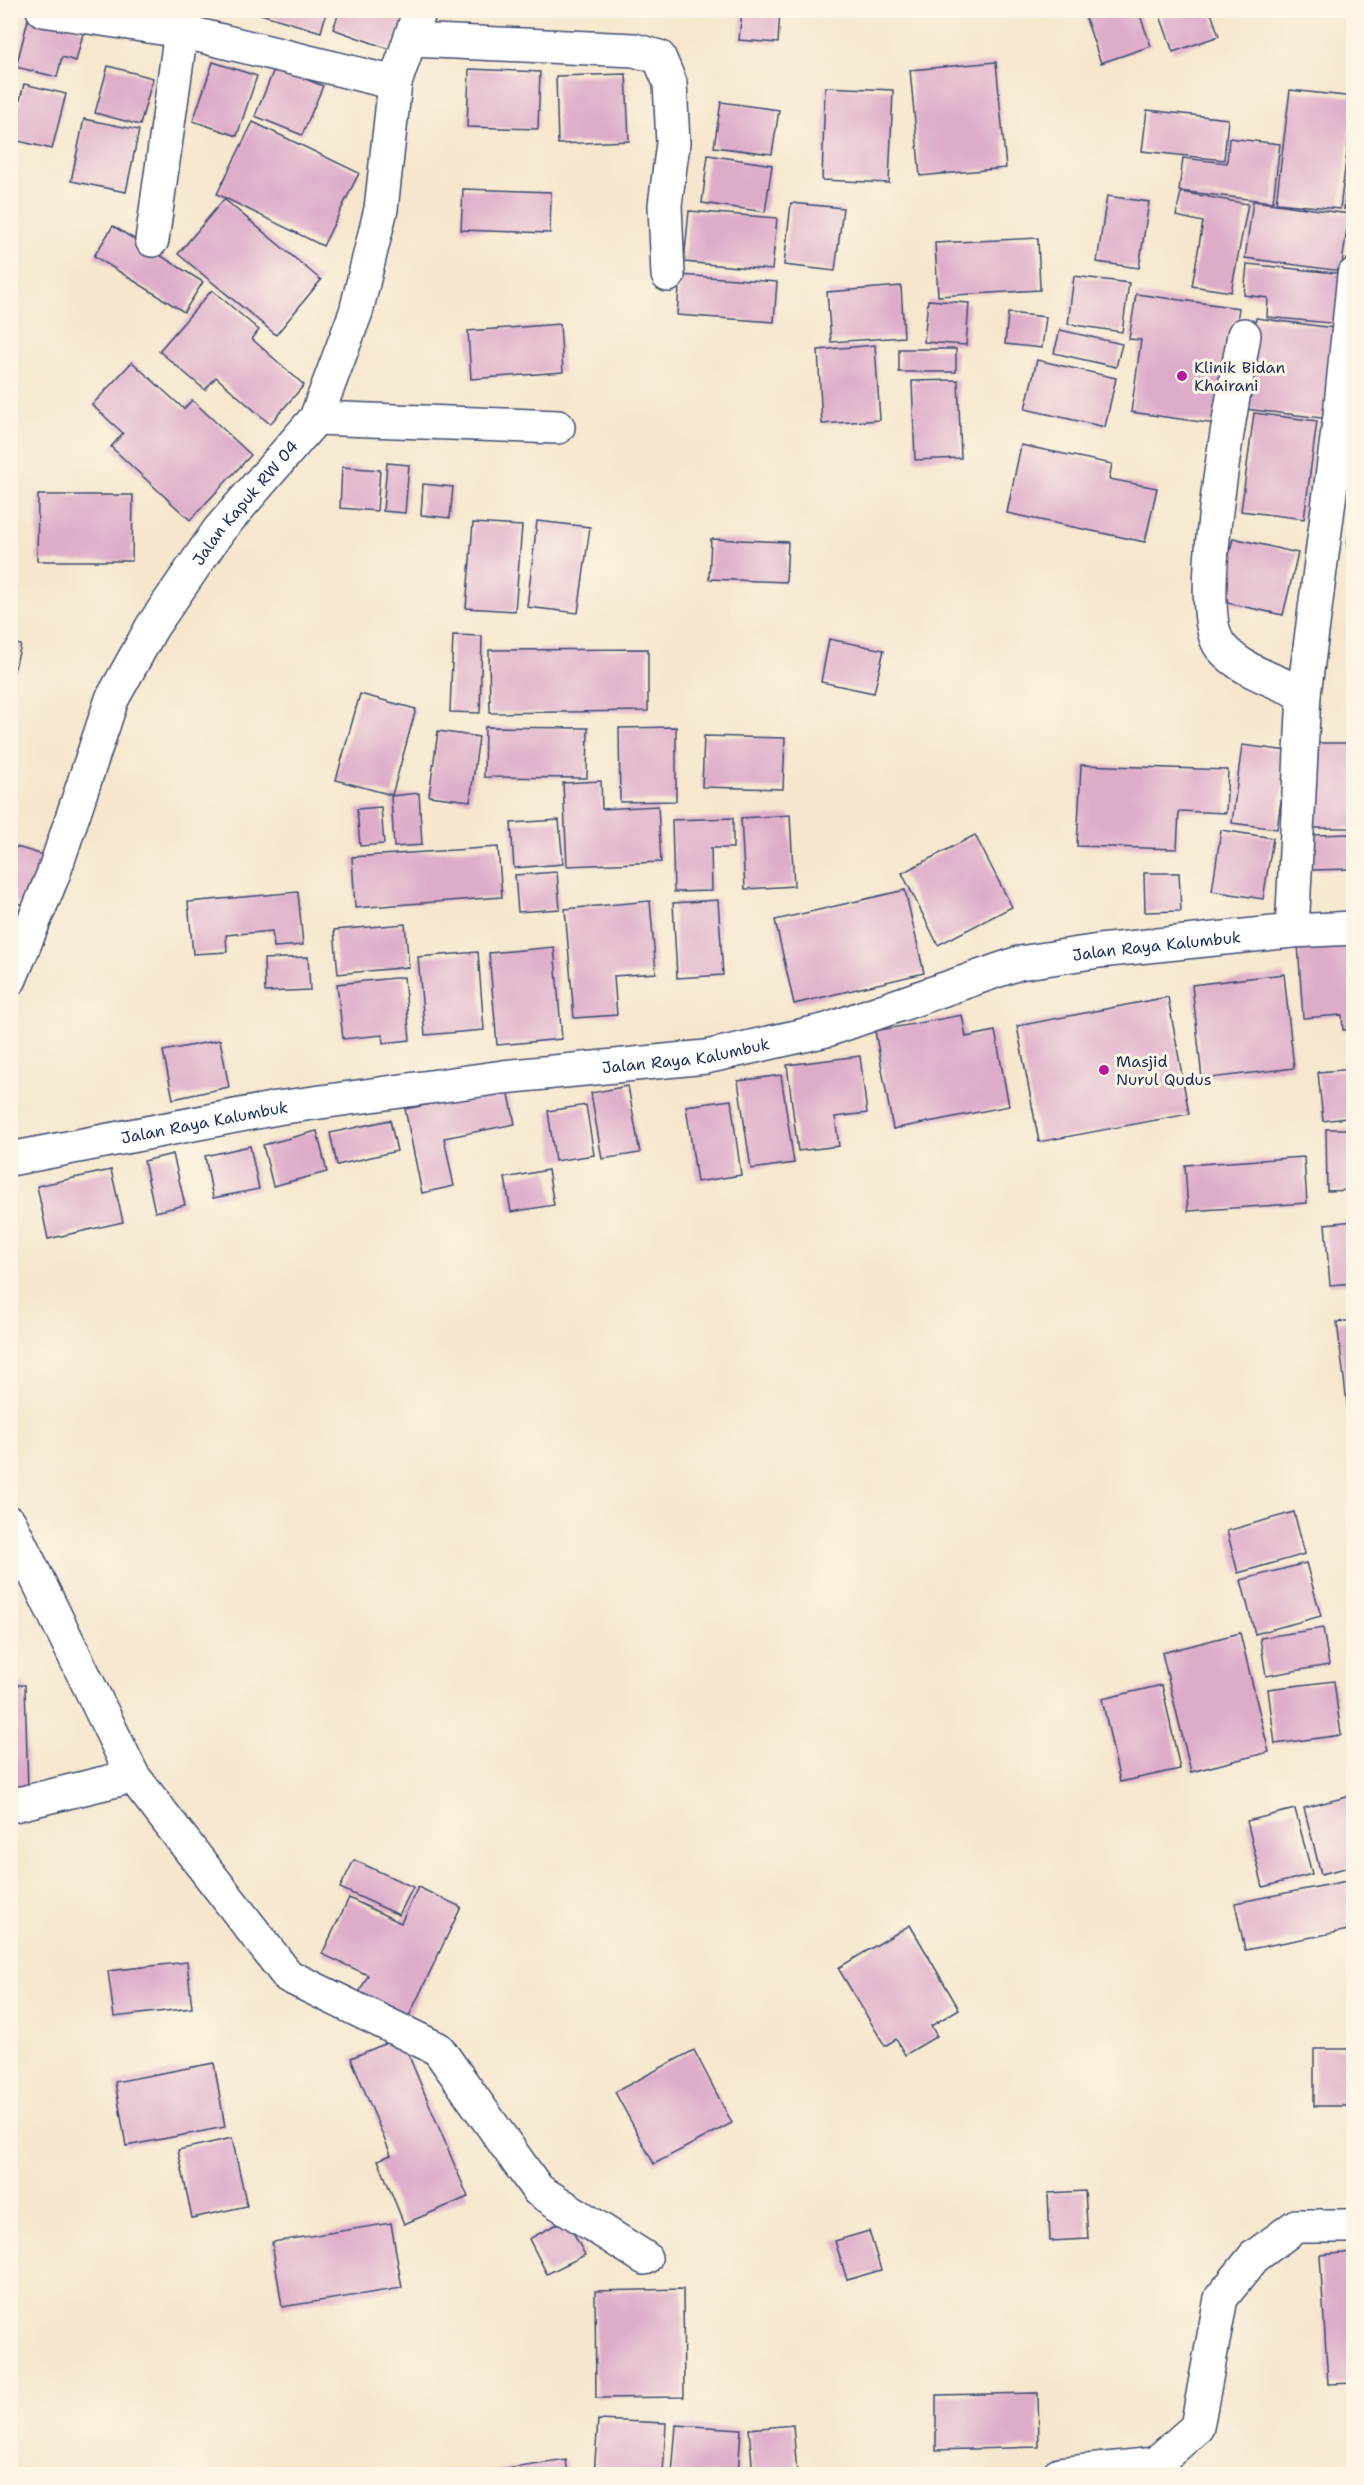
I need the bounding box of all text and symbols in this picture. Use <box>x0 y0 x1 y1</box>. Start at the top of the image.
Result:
place label: Klinik Bidan Khairani <box>1194 357 1286 396</box>
marker: Klinik Bidan Khairani <box>1175 369 1189 383</box>
street label: Jalan Kapuk RW 04 <box>187 436 303 569</box>
street label: Jalan Raya Kalumbuk <box>1071 926 1242 965</box>
street label: Jalan Raya Kalumbuk <box>601 1033 772 1078</box>
place label: Masjid Nurul Qudus <box>1116 1051 1212 1090</box>
marker: Masjid Nurul Qudus <box>1097 1063 1111 1077</box>
street label: Jalan Raya Kalumbuk <box>119 1096 289 1148</box>

